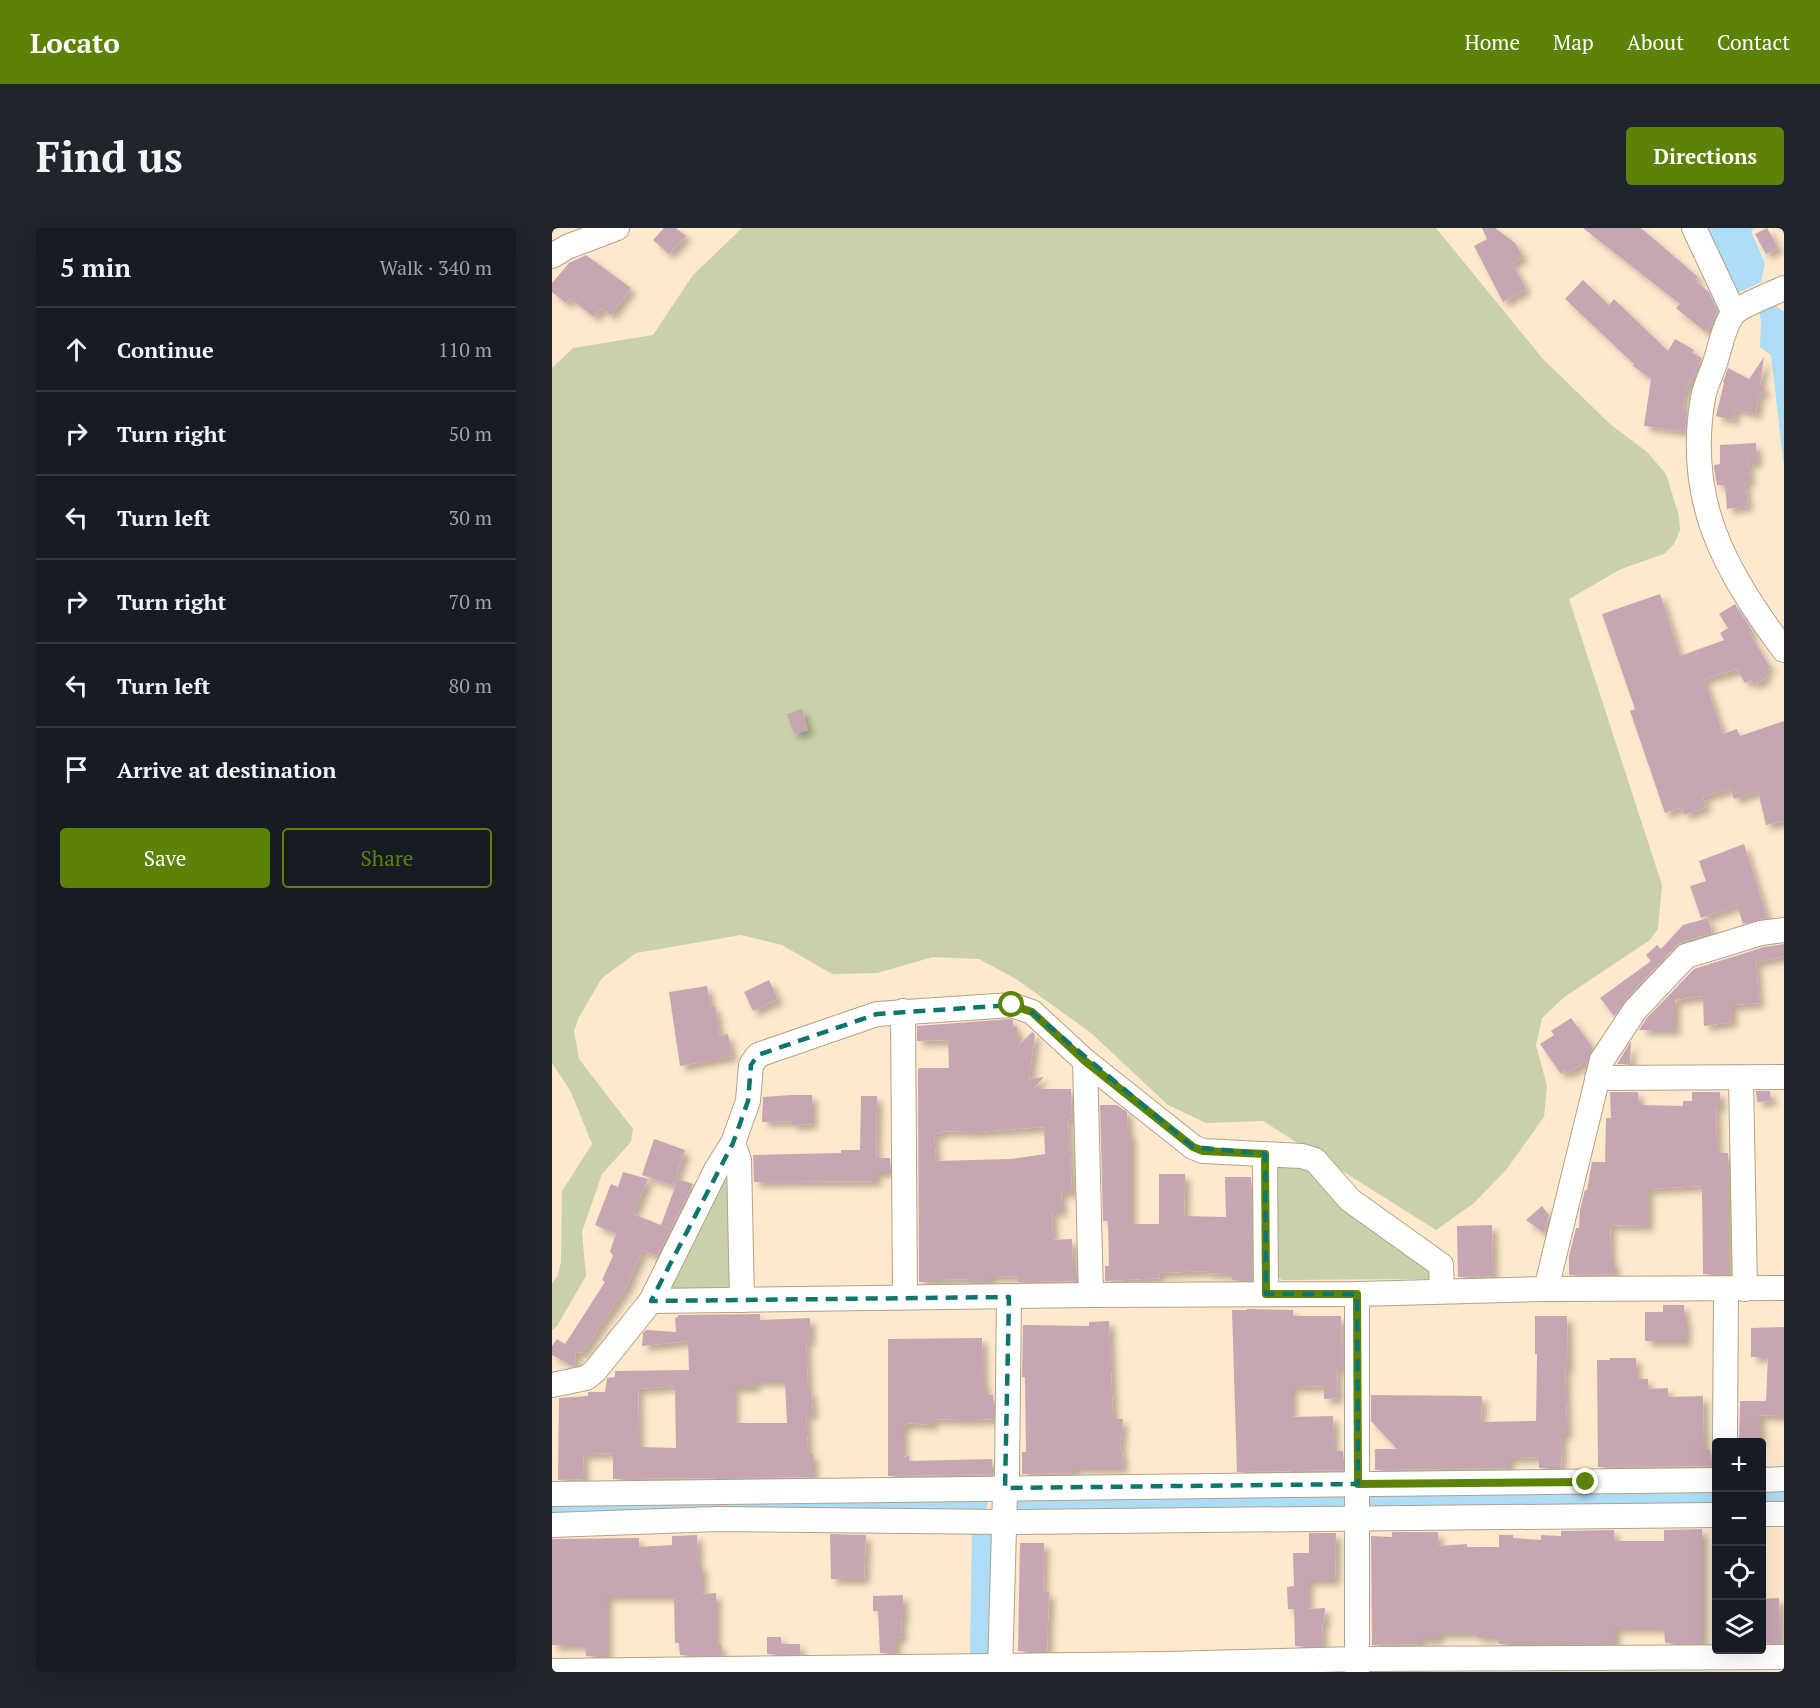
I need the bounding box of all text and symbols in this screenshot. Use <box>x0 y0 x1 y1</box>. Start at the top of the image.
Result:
text: Locato <box>30 24 120 61</box>
text: Home <box>1464 28 1520 56</box>
text: Map <box>1553 28 1594 56</box>
text: About <box>1627 28 1684 56</box>
text: Contact <box>1717 28 1790 56</box>
button: Directions <box>1626 127 1784 185</box>
text: Find us <box>36 128 183 184</box>
text: 5 min <box>60 250 131 284</box>
text: Walk · 340 m <box>380 254 492 281</box>
icon: ahead <box>60 333 93 366</box>
text: Continue <box>117 335 214 364</box>
text: 110 m <box>438 336 492 363</box>
icon: right <box>60 417 93 450</box>
text: Turn right <box>117 419 226 448</box>
text: 50 m <box>449 420 492 447</box>
icon: left <box>60 501 93 534</box>
text: Turn left <box>117 503 210 532</box>
text: 30 m <box>449 504 492 531</box>
icon: right <box>60 585 93 618</box>
text: Turn right <box>117 587 226 616</box>
text: 70 m <box>449 588 492 615</box>
icon: left <box>60 669 93 702</box>
text: Turn left <box>117 671 210 700</box>
text: 80 m <box>449 672 492 699</box>
icon: arrive <box>60 753 93 786</box>
text: Arrive at destination <box>117 755 336 784</box>
button: Save <box>60 828 270 888</box>
button: Share <box>282 828 492 888</box>
route start <box>998 991 1024 1017</box>
map controls <box>1712 1438 1766 1654</box>
button: + <box>1712 1438 1766 1492</box>
route end <box>1572 1468 1598 1494</box>
button: − <box>1712 1492 1766 1546</box>
button: locate <box>1712 1546 1766 1600</box>
button: layers <box>1712 1600 1766 1654</box>

